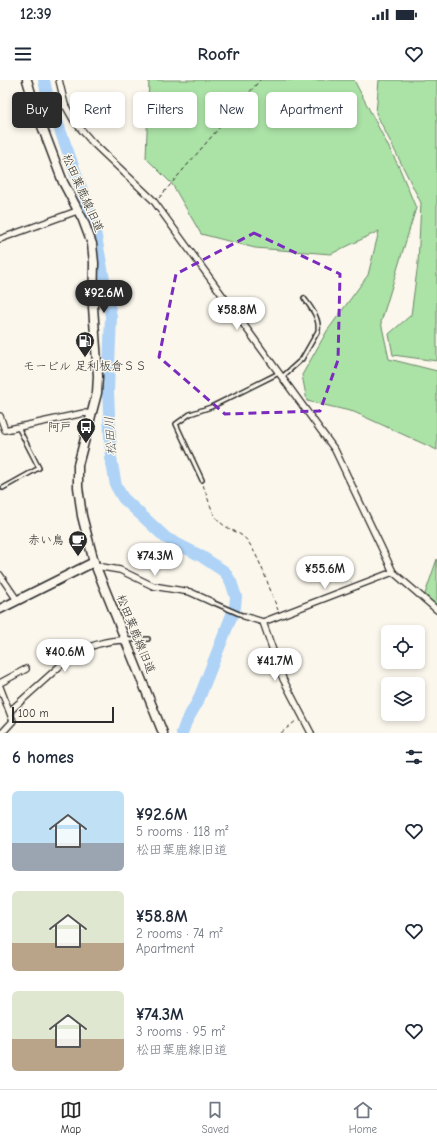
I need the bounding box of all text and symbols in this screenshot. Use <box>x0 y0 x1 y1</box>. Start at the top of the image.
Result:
text: 12:39 <box>20 5 52 23</box>
icon: menu <box>12 43 34 65</box>
icon: heart <box>403 43 425 65</box>
text: Roofr <box>197 44 240 65</box>
chip: Buy <box>12 92 62 128</box>
chip: Rent <box>70 92 125 128</box>
chip: Filters <box>133 92 197 128</box>
chip: New <box>205 92 258 128</box>
chip: Apartment <box>266 92 357 128</box>
street label: 松田葉鹿線旧道 <box>60 152 106 234</box>
pin: ¥92.6M <box>71 280 137 314</box>
text: ¥92.6M <box>84 285 124 300</box>
pin: ¥58.8M <box>204 297 270 331</box>
text: ¥58.8M <box>217 302 257 317</box>
fuel station icon: モービル 足利板倉ＳＳ <box>74 330 96 358</box>
place label: モービル 足利板倉ＳＳ <box>23 359 147 373</box>
bus stop icon: 阿戸 <box>75 416 97 444</box>
water label: 松田川 <box>101 416 119 456</box>
place label: 阿戸 <box>48 420 72 434</box>
cafe icon: 赤い鳥 <box>67 529 89 557</box>
place label: 赤い鳥 <box>28 533 64 547</box>
pin: ¥74.3M <box>122 543 188 577</box>
text: ¥74.3M <box>137 548 173 563</box>
pin: ¥55.6M <box>292 556 358 590</box>
text: ¥55.6M <box>305 561 345 576</box>
street label: 松田葉鹿線旧道 <box>114 592 158 676</box>
map controls <box>381 625 425 721</box>
button: locate <box>381 625 425 669</box>
pin: ¥40.6M <box>32 639 98 673</box>
text: ¥40.6M <box>45 644 85 659</box>
pin: ¥41.7M <box>242 648 308 682</box>
text: ¥41.7M <box>257 653 293 668</box>
button: layers <box>381 677 425 721</box>
scale bar <box>12 705 114 724</box>
text: 100 m <box>18 707 49 720</box>
icon: filters <box>403 746 425 768</box>
text: 6 homes <box>12 748 74 767</box>
text: ¥92.6M <box>136 805 187 824</box>
icon: home <box>44 807 92 855</box>
icon: heart <box>403 820 425 842</box>
text: 5 rooms · 118 m² <box>136 824 229 839</box>
text: 松田葉鹿線旧道 <box>136 842 227 857</box>
icon: home <box>44 907 92 955</box>
text: ¥58.8M <box>136 907 188 926</box>
icon: heart <box>403 920 425 942</box>
text: 2 rooms · 74 m² <box>136 926 223 941</box>
text: Apartment <box>136 941 194 956</box>
text: ¥74.3M <box>136 1005 184 1024</box>
icon: home <box>44 1007 92 1055</box>
icon: heart <box>403 1020 425 1042</box>
text: 3 rooms · 95 m² <box>136 1024 225 1039</box>
text: 松田葉鹿線旧道 <box>136 1042 227 1057</box>
tab: Map <box>60 1099 82 1136</box>
tab: Saved <box>202 1099 229 1136</box>
tab: Home <box>349 1099 377 1136</box>

